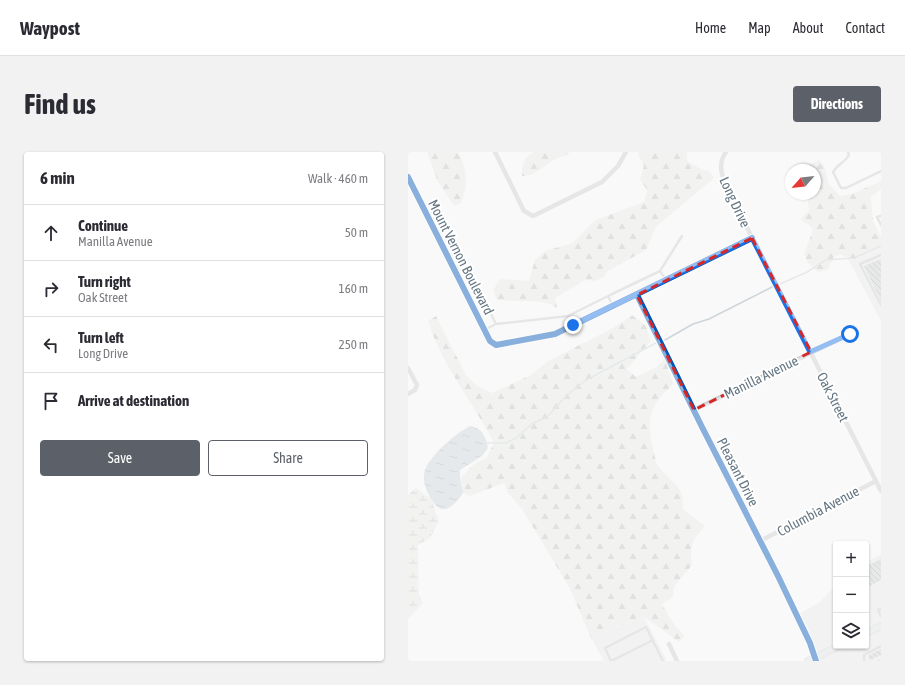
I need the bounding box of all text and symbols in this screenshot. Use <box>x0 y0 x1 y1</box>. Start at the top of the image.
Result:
text: Waypost <box>20 17 80 39</box>
text: Home <box>695 20 726 36</box>
text: Map <box>748 20 771 36</box>
text: About <box>793 20 824 36</box>
text: Contact <box>846 20 885 36</box>
button: Directions <box>793 86 881 122</box>
text: Find us <box>24 88 96 120</box>
north arrow <box>785 164 821 200</box>
text: 6 min <box>40 168 75 188</box>
text: Walk · 460 m <box>308 171 368 186</box>
street label: Long Drive <box>716 174 754 230</box>
street label: Mount Vernon Boulevard <box>425 197 497 317</box>
text: Continue <box>78 217 128 234</box>
icon: ahead <box>40 222 62 244</box>
text: 50 m <box>345 225 368 240</box>
text: Manilla Avenue <box>78 234 153 249</box>
text: Turn right <box>78 273 131 290</box>
icon: right <box>40 278 62 300</box>
text: 160 m <box>339 281 368 296</box>
text: Oak Street <box>78 290 128 305</box>
route end <box>564 316 582 334</box>
route start <box>841 325 859 343</box>
text: Turn left <box>78 329 124 346</box>
icon: left <box>40 334 62 356</box>
text: 250 m <box>339 337 368 352</box>
text: Long Drive <box>78 346 128 361</box>
street label: Manilla Avenue <box>721 352 801 402</box>
street label: Oak Street <box>814 370 852 424</box>
icon: arrive <box>40 390 62 412</box>
text: Arrive at destination <box>78 392 189 409</box>
street label: Pleasant Drive <box>714 435 762 509</box>
button: Save <box>40 440 200 476</box>
button: Share <box>208 440 368 476</box>
street label: Columbia Avenue <box>774 483 862 539</box>
map controls <box>833 541 869 649</box>
button: + <box>833 541 869 577</box>
button: − <box>833 577 869 613</box>
button: layers <box>833 613 869 649</box>

